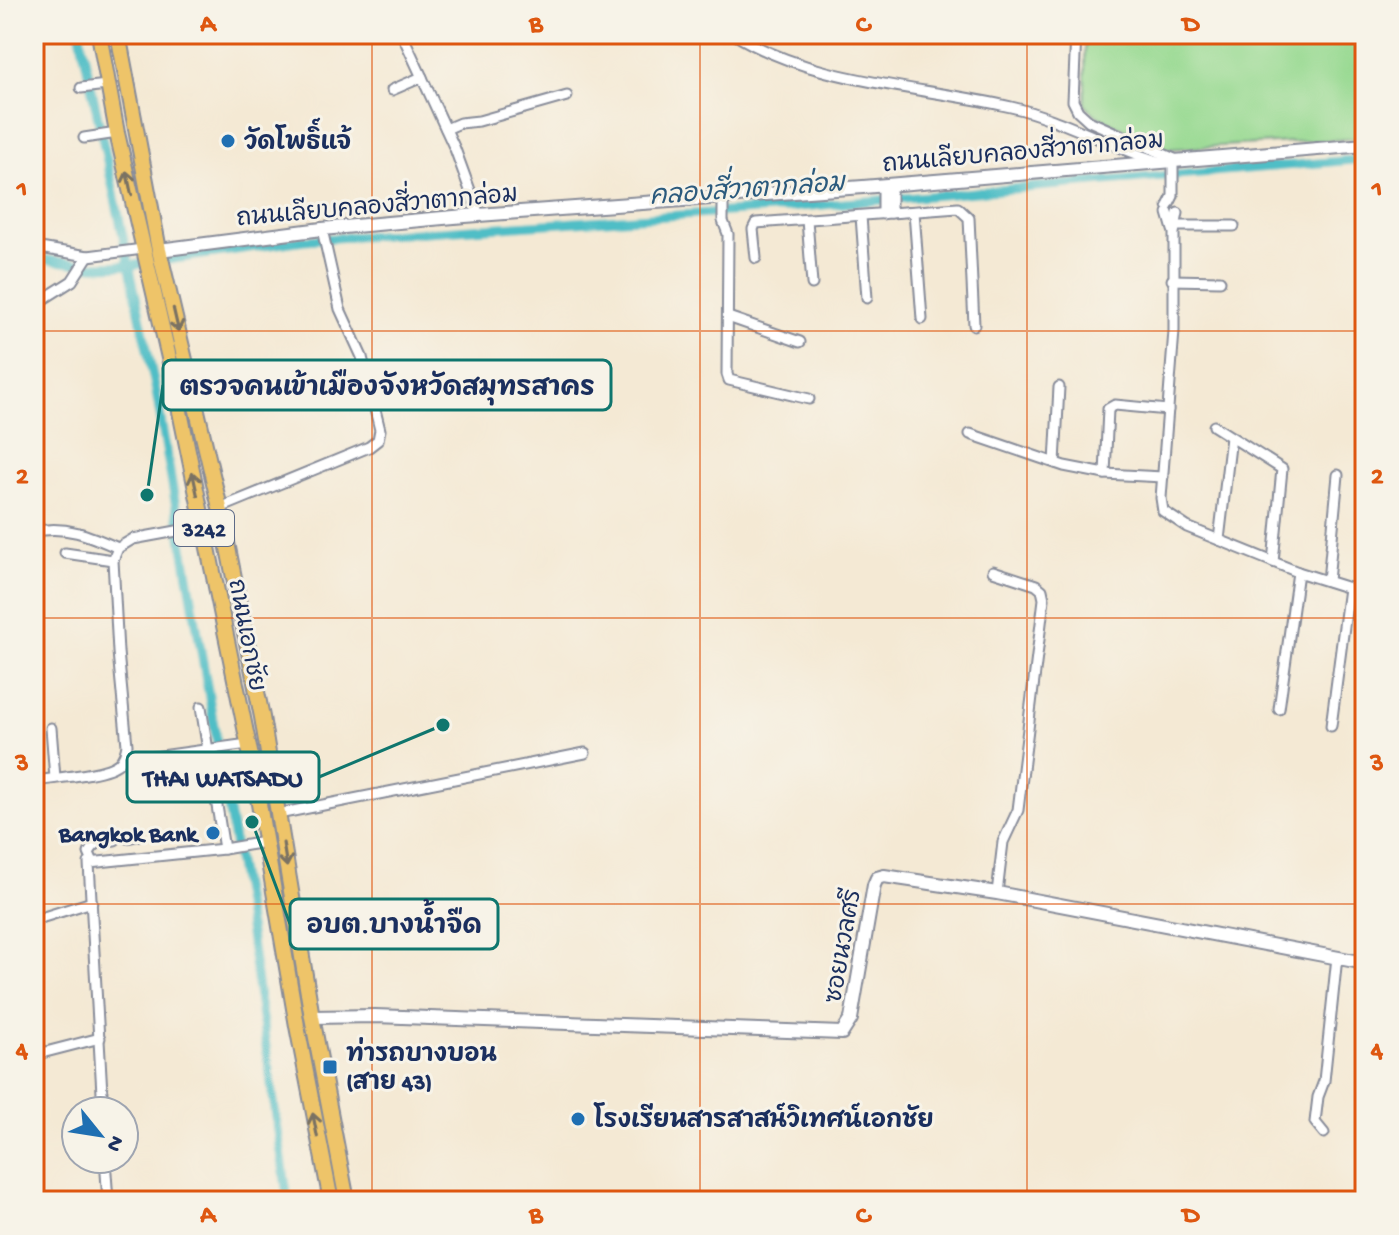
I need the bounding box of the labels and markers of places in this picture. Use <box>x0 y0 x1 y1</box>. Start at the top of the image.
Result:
place label: วัดโพธิ์แจ้ <box>244 117 352 159</box>
marker: วัดโพธิ์แจ้ <box>219 132 237 150</box>
callout: ตรวจคนเข้าเมืองจังหวัดสมุทรสาคร <box>163 360 611 410</box>
callout: THAI WATSADU <box>127 752 319 802</box>
place label: Bangkok Bank <box>58 822 200 851</box>
marker: Bangkok Bank <box>204 824 222 842</box>
callout: อบต.บางน้ำจืด <box>290 899 498 949</box>
place label: ท่ารถบางบอน (สาย 43) <box>346 1036 497 1099</box>
marker: ท่ารถบางบอน (สาย 43) <box>321 1058 339 1076</box>
place label: โรงเรียนสารสาสน์วิเทศน์เอกชัย <box>593 1102 934 1137</box>
marker: โรงเรียนสารสาสน์วิเทศน์เอกชัย <box>569 1110 587 1128</box>

